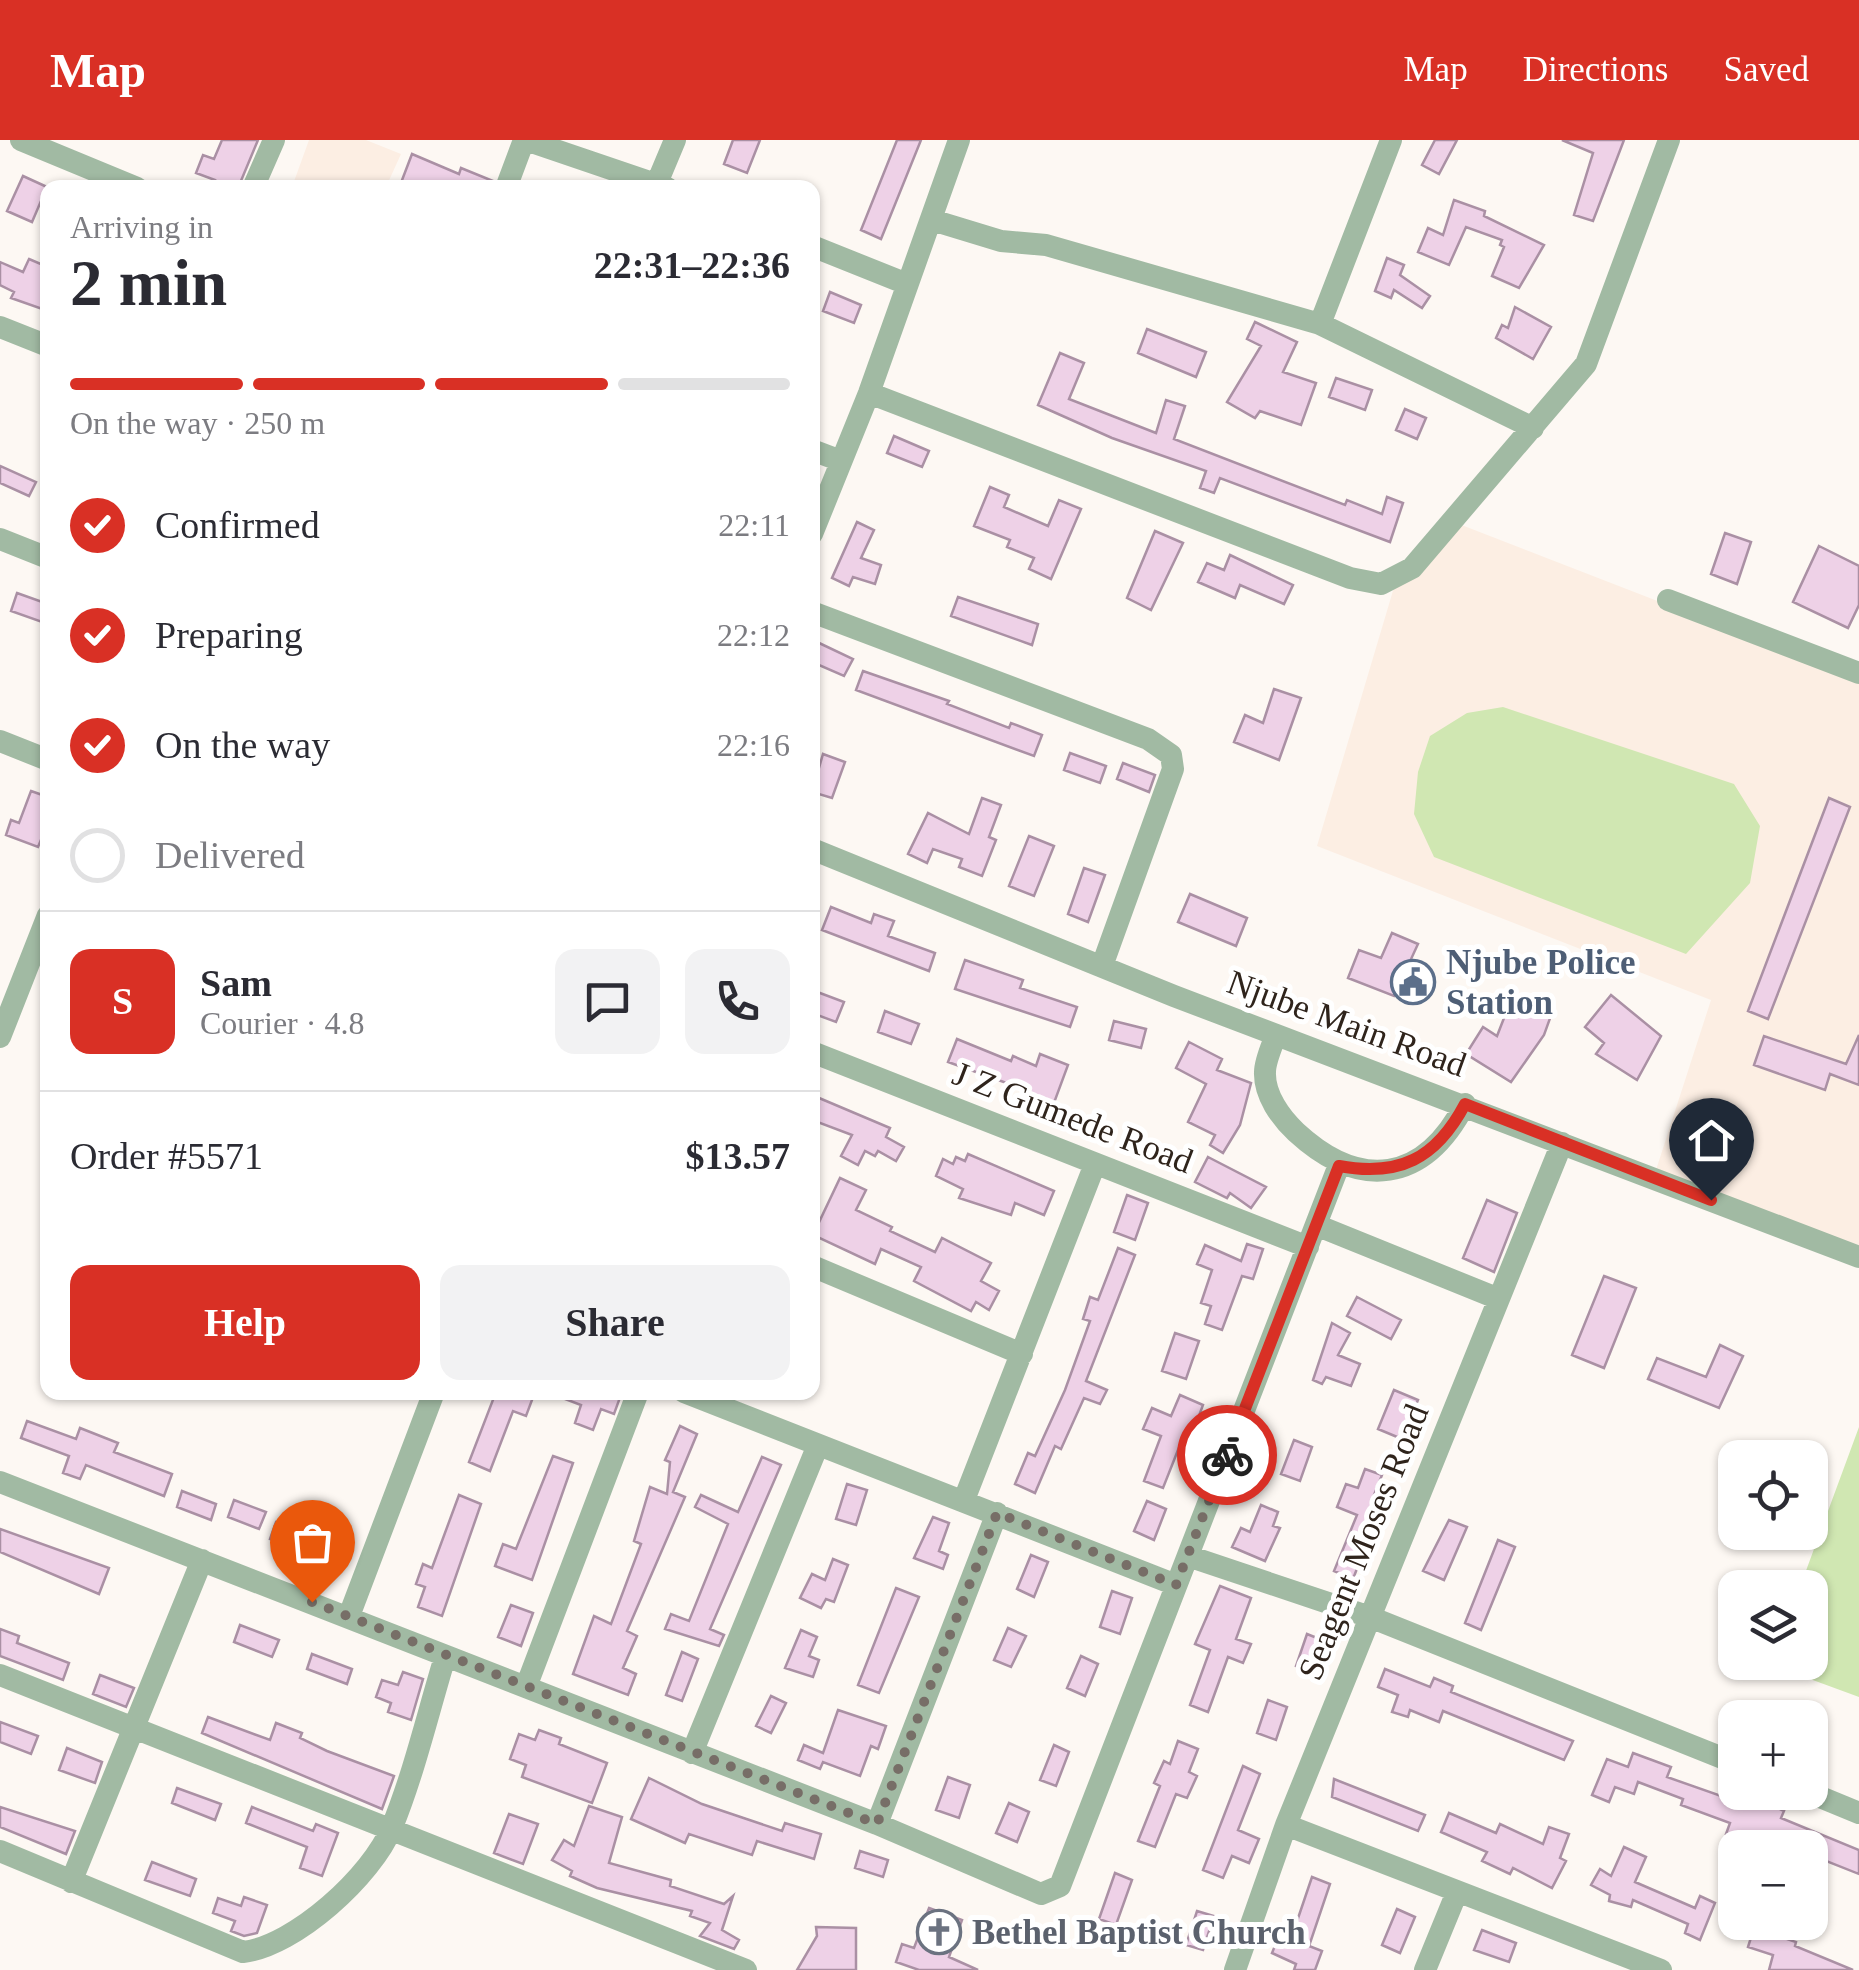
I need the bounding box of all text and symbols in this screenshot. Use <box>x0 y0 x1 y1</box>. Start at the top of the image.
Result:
text: Map <box>50 44 146 97</box>
text: Map <box>1404 50 1468 89</box>
text: Directions <box>1523 50 1668 89</box>
text: Saved <box>1723 50 1809 89</box>
text: Arriving in <box>70 209 213 245</box>
text: 22:31–22:36 <box>594 244 790 286</box>
text: 2 min <box>70 247 227 319</box>
text: On the way · 250 m <box>70 405 325 441</box>
icon: check <box>70 498 125 553</box>
text: Confirmed <box>155 504 320 546</box>
text: 22:11 <box>718 507 790 543</box>
icon: check <box>70 608 125 663</box>
text: Preparing <box>155 614 303 656</box>
text: 22:12 <box>717 617 790 653</box>
icon: check <box>70 718 125 773</box>
text: On the way <box>155 724 330 766</box>
text: 22:16 <box>717 727 790 763</box>
text: Delivered <box>155 834 305 876</box>
place label: Njube Police Station <box>1446 943 1636 1022</box>
button: chat <box>555 949 660 1054</box>
button: phone <box>685 949 790 1054</box>
public building icon: Njube Police Station <box>1390 959 1436 1005</box>
text: Sam <box>200 962 272 1004</box>
street label: Njube Main Road <box>1222 962 1472 1085</box>
text: S <box>112 980 133 1022</box>
text: Courier · 4.8 <box>200 1005 364 1041</box>
street label: J Z Gumede Road <box>947 1054 1199 1181</box>
pin <box>1669 1098 1754 1201</box>
icon: home <box>1684 1113 1739 1168</box>
text: Order #5571 <box>70 1135 263 1177</box>
text: $13.57 <box>686 1135 790 1177</box>
button: Help <box>70 1265 420 1380</box>
button: Share <box>440 1265 790 1380</box>
street label: Seagent Moses Road <box>1290 1398 1437 1686</box>
courier <box>1177 1405 1277 1505</box>
icon: bike <box>1200 1428 1255 1483</box>
map controls <box>1718 1440 1828 1940</box>
button: locate <box>1718 1440 1828 1550</box>
pin <box>270 1500 355 1603</box>
icon: bag <box>285 1515 340 1570</box>
button: layers <box>1718 1570 1828 1680</box>
button: + <box>1718 1700 1828 1810</box>
button: − <box>1718 1830 1828 1940</box>
church icon: Bethel Baptist Church <box>916 1909 962 1955</box>
place label: Bethel Baptist Church <box>972 1913 1306 1952</box>

